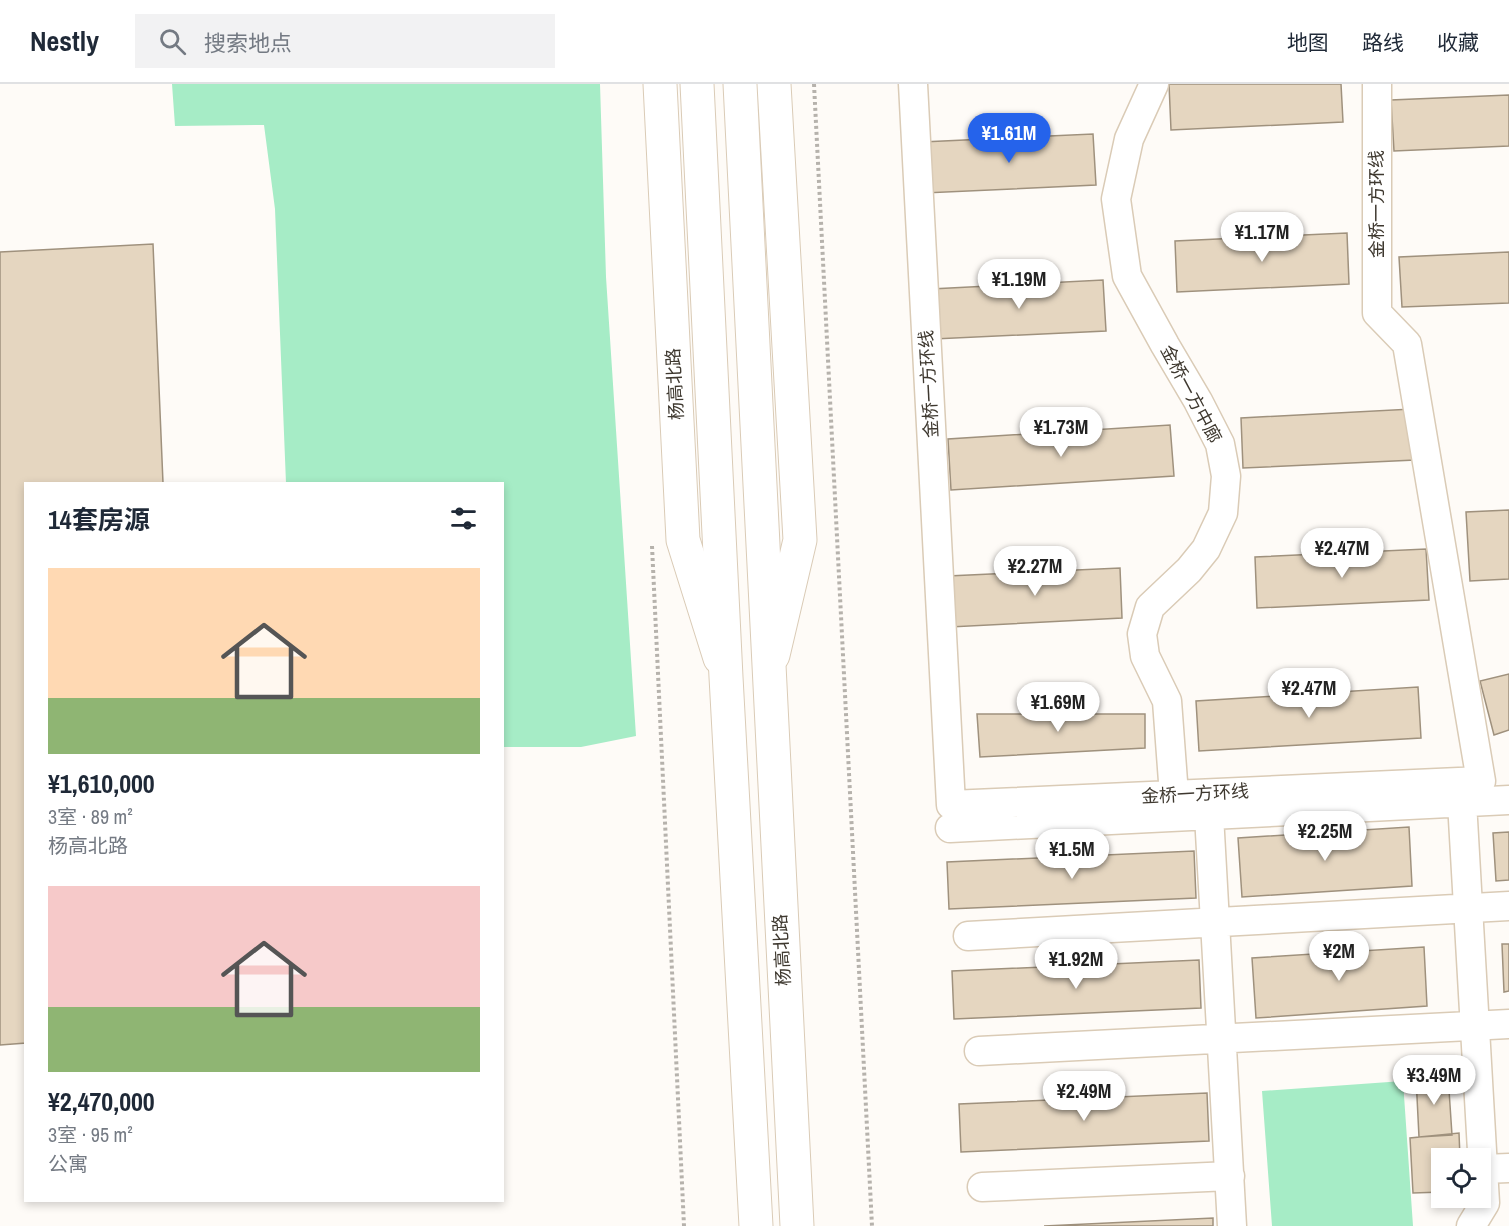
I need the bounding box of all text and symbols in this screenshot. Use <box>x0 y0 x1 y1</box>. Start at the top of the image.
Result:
search box <box>135 14 555 68</box>
text: Nestly <box>30 22 99 60</box>
icon: search <box>156 25 189 58</box>
text: 搜索地点 <box>204 28 292 58</box>
text: 地图 <box>1287 28 1329 57</box>
text: 路线 <box>1362 28 1404 57</box>
text: 收藏 <box>1437 28 1479 57</box>
pin: ¥1.61M <box>960 113 1058 164</box>
text: ¥1.61M <box>982 119 1036 146</box>
street label: 金桥一方环线 <box>1364 150 1389 258</box>
pin: ¥1.17M <box>1213 212 1311 263</box>
text: ¥1.17M <box>1235 218 1289 245</box>
pin: ¥1.19M <box>970 259 1068 310</box>
text: ¥1.19M <box>992 265 1046 292</box>
street label: 金桥一方环线 <box>913 329 944 439</box>
street label: 金桥一方中廊 <box>1155 340 1228 447</box>
street label: 杨高北路 <box>660 347 689 421</box>
pin: ¥1.73M <box>1012 407 1110 458</box>
text: ¥1.73M <box>1034 413 1088 440</box>
text: 14套房源 <box>48 502 150 537</box>
icon: filters <box>447 502 480 535</box>
pin: ¥2.47M <box>1293 528 1391 579</box>
text: ¥2.47M <box>1315 534 1369 561</box>
pin: ¥2.27M <box>986 546 1084 597</box>
text: ¥2.27M <box>1008 552 1062 579</box>
icon: home <box>210 607 318 715</box>
pin: ¥2.47M <box>1260 668 1358 719</box>
text: ¥2.47M <box>1282 674 1336 701</box>
pin: ¥1.69M <box>1009 682 1107 733</box>
text: ¥1.69M <box>1031 688 1085 715</box>
text: ¥1,610,000 <box>48 766 155 801</box>
street label: 金桥一方环线 <box>1140 778 1250 809</box>
text: 3室 · 89 m² <box>48 803 133 830</box>
pin: ¥2.25M <box>1276 811 1374 862</box>
text: ¥2.25M <box>1298 817 1352 844</box>
pin: ¥1.5M <box>1030 829 1114 880</box>
text: 杨高北路 <box>48 832 128 859</box>
text: ¥1.5M <box>1049 835 1095 862</box>
street label: 杨高北路 <box>767 913 796 987</box>
icon: home <box>210 925 318 1033</box>
pin: ¥2M <box>1310 931 1368 982</box>
text: ¥2M <box>1323 937 1355 964</box>
pin: ¥1.92M <box>1027 939 1125 990</box>
text: ¥1.92M <box>1049 945 1103 972</box>
pin: ¥3.49M <box>1385 1055 1483 1106</box>
text: ¥3.49M <box>1407 1061 1461 1088</box>
pin: ¥2.49M <box>1035 1071 1133 1122</box>
text: ¥2.49M <box>1057 1077 1111 1104</box>
text: ¥2,470,000 <box>48 1084 155 1119</box>
text: 3室 · 95 m² <box>48 1121 133 1148</box>
map controls <box>1431 1148 1491 1208</box>
button: locate <box>1431 1148 1491 1208</box>
text: 公寓 <box>48 1150 88 1177</box>

